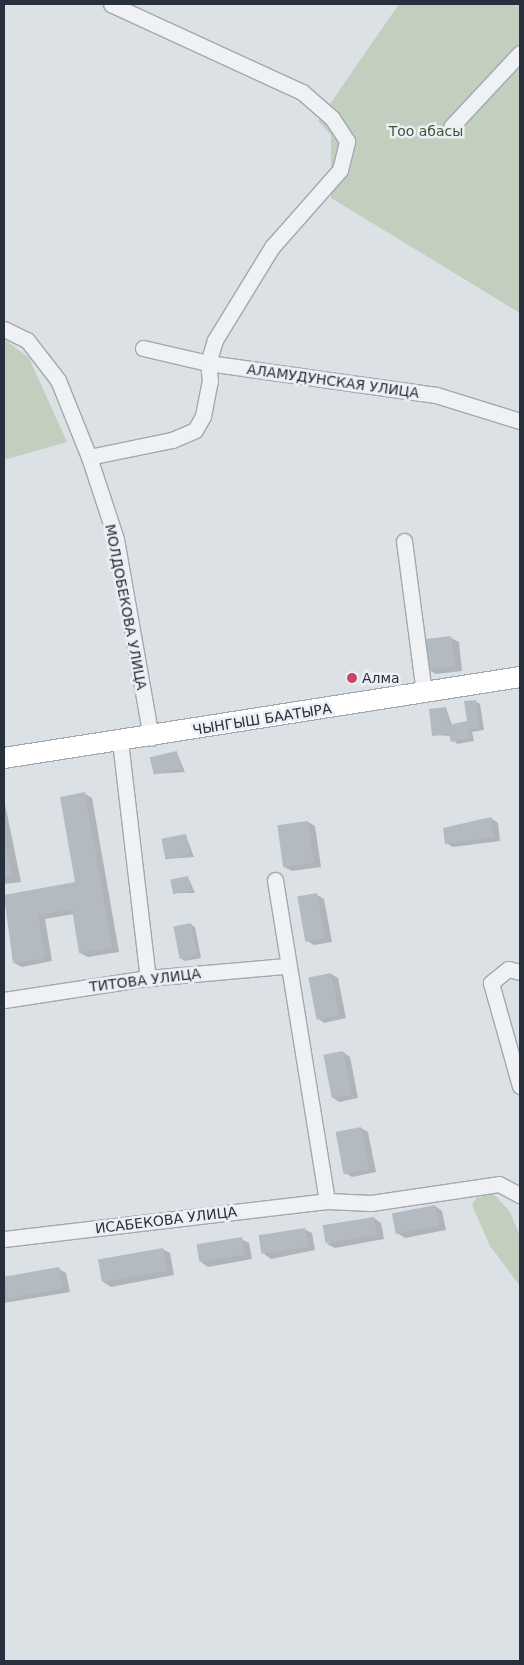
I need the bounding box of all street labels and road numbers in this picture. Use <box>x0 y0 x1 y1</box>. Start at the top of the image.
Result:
street label: АЛАМУДУНСКАЯ УЛИЦА <box>246 361 420 401</box>
street label: МОЛДОБЕКОВА УЛИЦА <box>102 523 150 691</box>
street label: ЧЫНГЫШ БААТЫРА <box>191 700 333 738</box>
street label: ТИТОВА УЛИЦА <box>88 965 202 995</box>
street label: ИСАБЕКОВА УЛИЦА <box>94 1203 238 1237</box>

